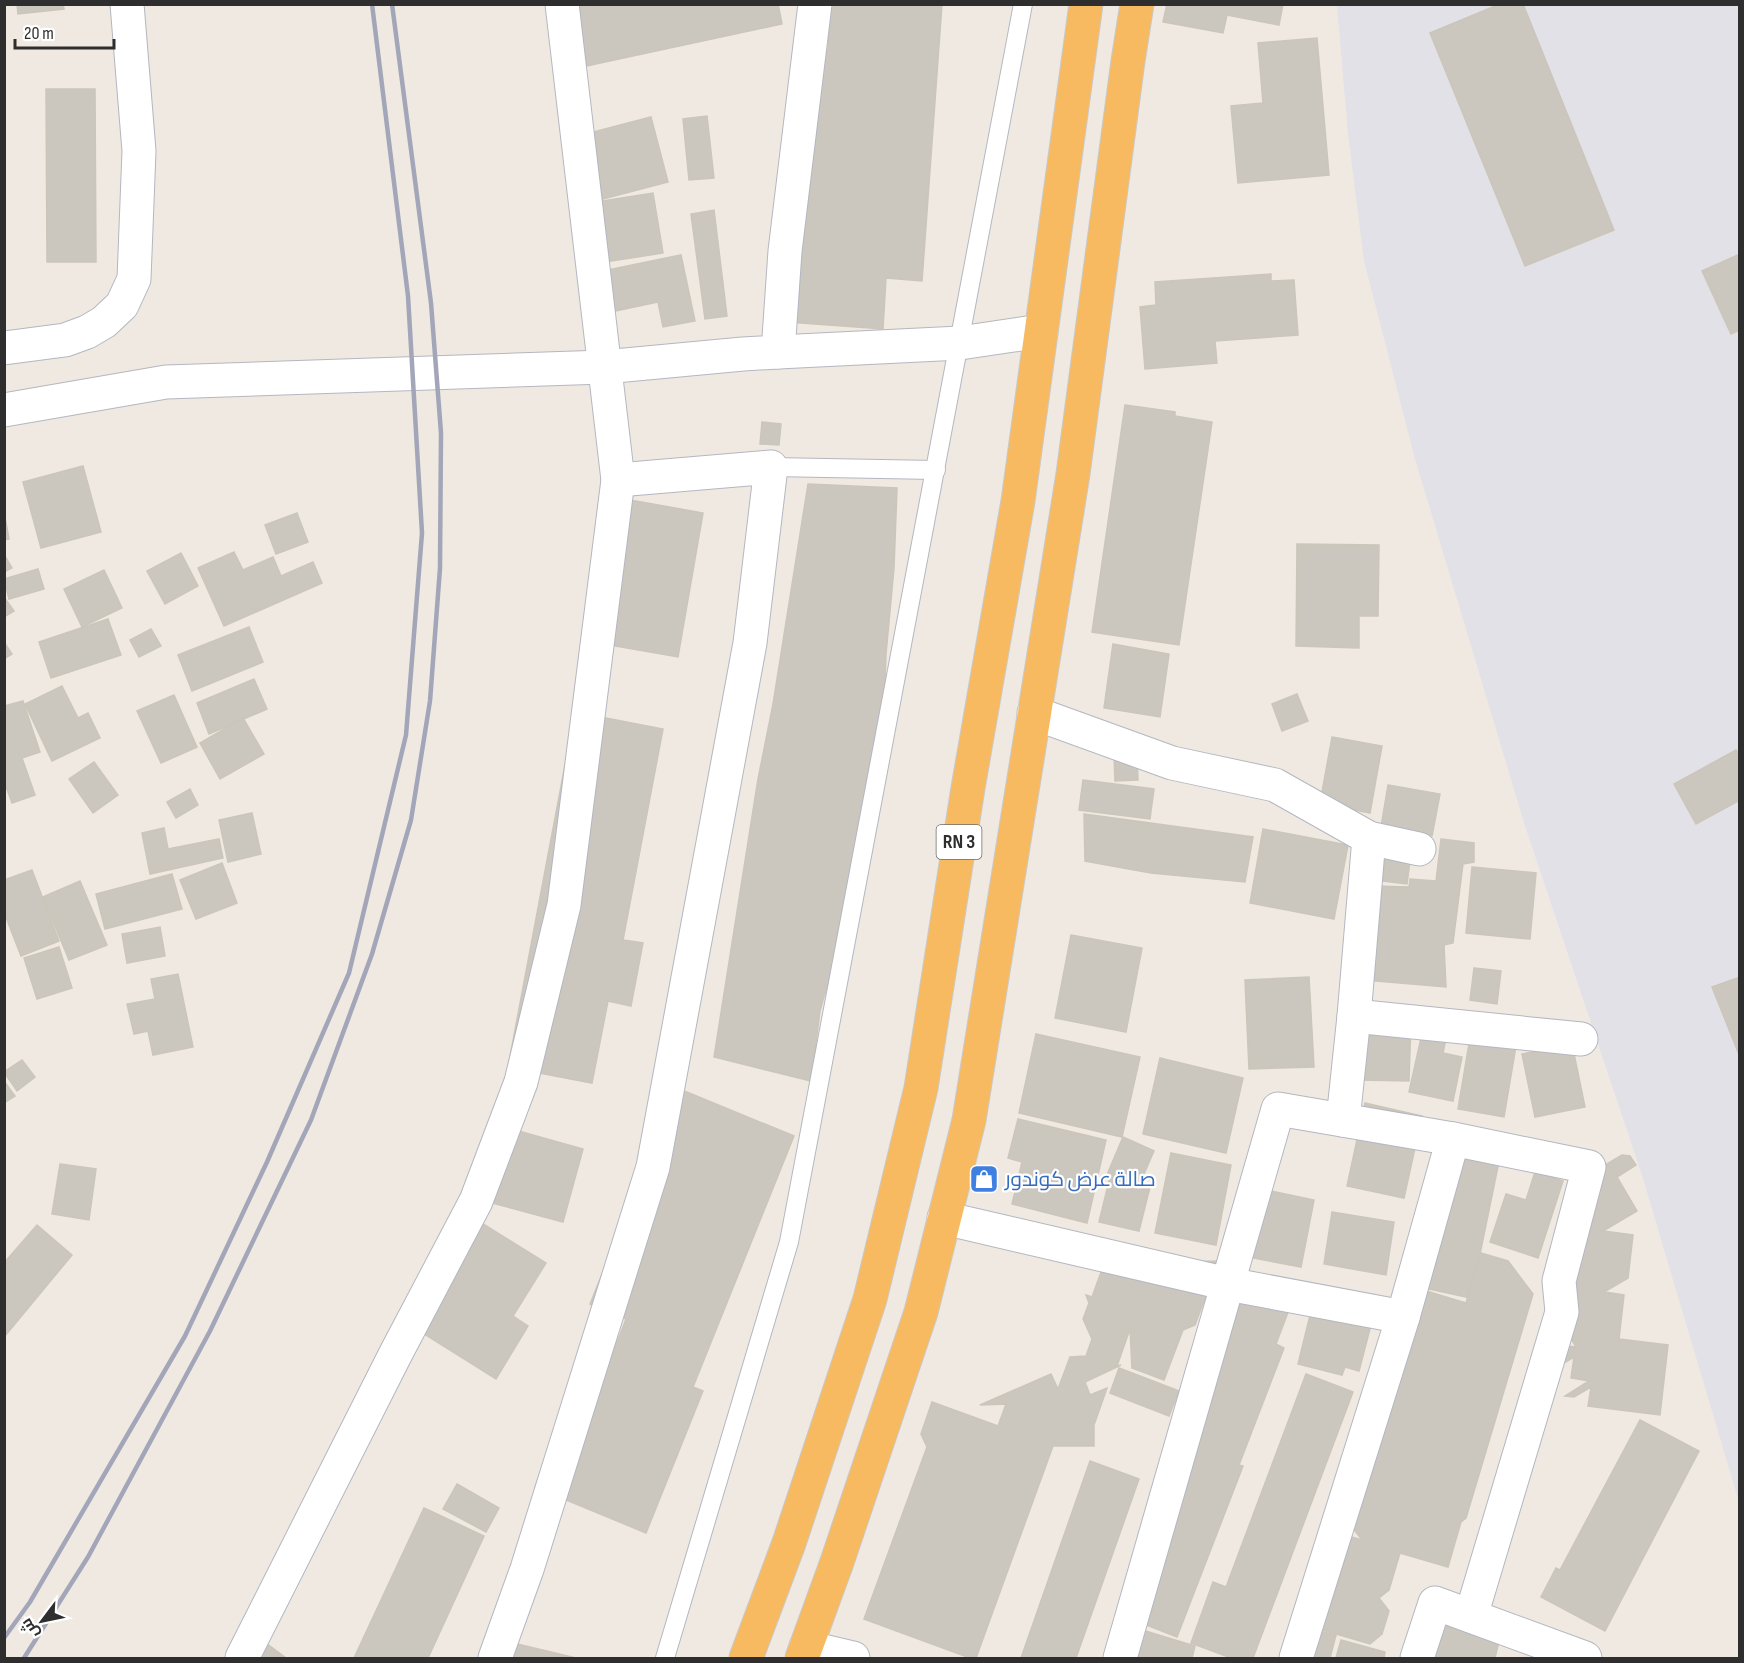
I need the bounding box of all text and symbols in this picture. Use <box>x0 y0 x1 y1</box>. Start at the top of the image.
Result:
scale bar <box>15 12 114 50</box>
text: 20 m <box>24 23 54 44</box>
road number: RN 3 <box>936 825 982 859</box>
shop icon: صالة عرض كوندور <box>968 1163 1000 1195</box>
place label: صالة عرض كوندور <box>1004 1167 1156 1192</box>
north arrow <box>12 1591 72 1651</box>
text: ش <box>17 1614 44 1642</box>

